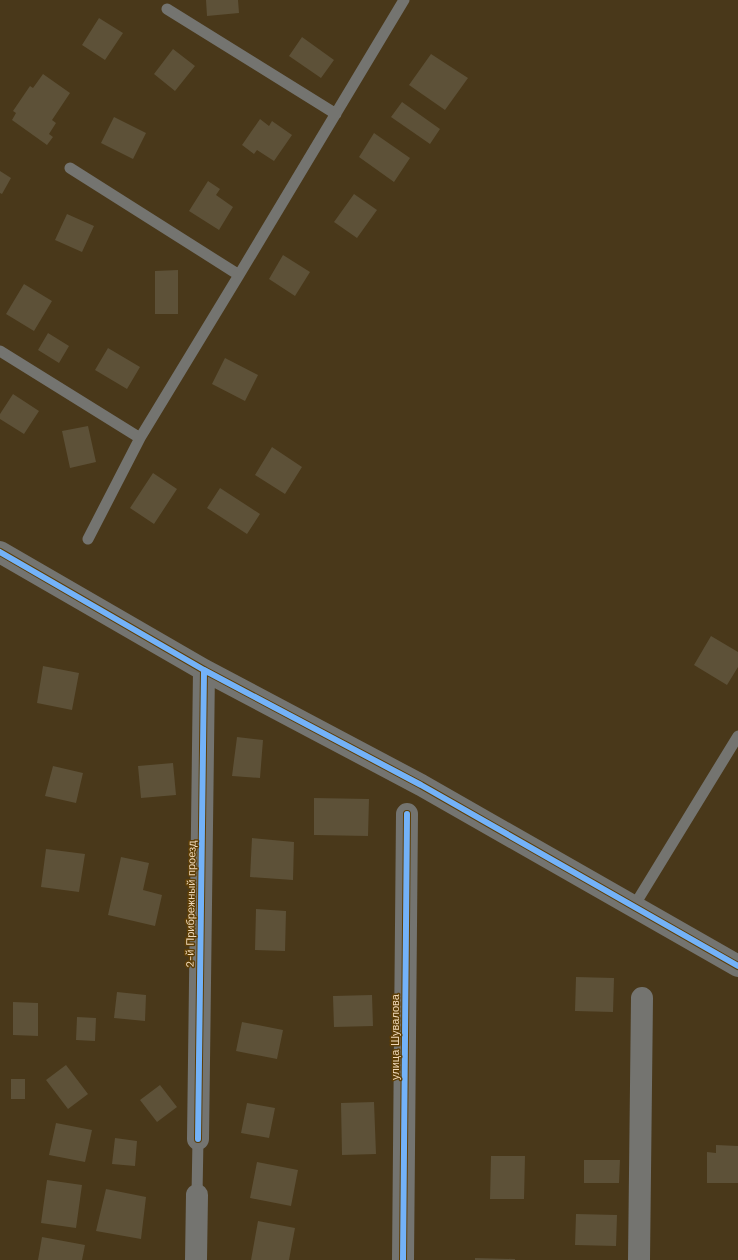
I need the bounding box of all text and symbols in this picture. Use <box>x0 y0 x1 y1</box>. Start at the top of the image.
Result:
street label: 2-й Прибрежный проезд <box>183 840 199 968</box>
street label: улица Шувалова <box>389 993 402 1080</box>

